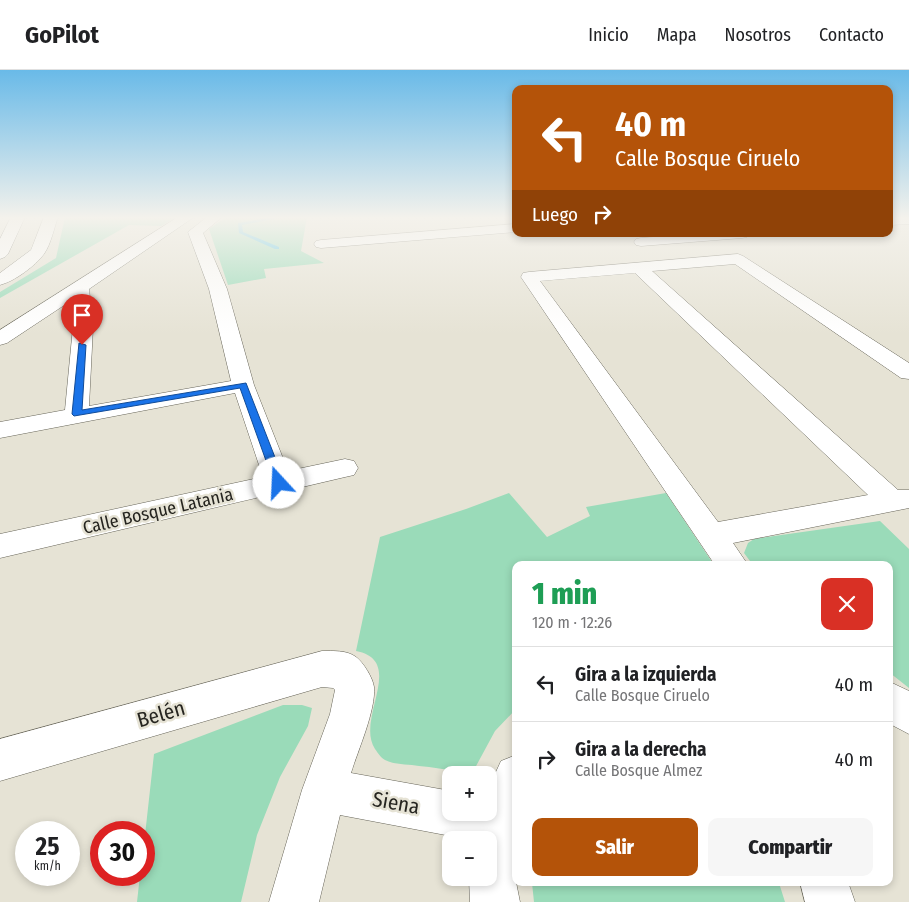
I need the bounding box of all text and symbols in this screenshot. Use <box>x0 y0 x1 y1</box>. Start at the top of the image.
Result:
text: GoPilot <box>25 21 99 49</box>
text: Inicio <box>588 24 629 46</box>
text: Mapa <box>657 24 697 46</box>
text: Nosotros <box>725 24 791 46</box>
text: Contacto <box>819 24 884 46</box>
text: 40 m <box>615 103 686 145</box>
icon: left <box>532 105 597 170</box>
text: Calle Bosque Ciruelo <box>615 145 800 172</box>
icon: right <box>588 200 616 228</box>
text: Luego <box>532 203 578 226</box>
pin <box>61 294 103 345</box>
icon: arrive <box>68 301 96 329</box>
position arrow <box>252 456 304 508</box>
street label: Calle Bosque Latania <box>81 483 235 539</box>
text: 1 min <box>532 576 597 612</box>
button: close <box>821 578 873 630</box>
text: 120 m · 12:26 <box>532 613 612 632</box>
text: Gira a la izquierda <box>575 663 717 686</box>
icon: left <box>532 670 560 698</box>
text: 40 m <box>835 673 873 696</box>
text: Calle Bosque Ciruelo <box>575 686 710 705</box>
street label: Belén <box>134 695 188 733</box>
text: Gira a la derecha <box>575 738 707 761</box>
icon: right <box>532 745 560 773</box>
text: 40 m <box>835 748 873 771</box>
text: Calle Bosque Almez <box>575 761 702 780</box>
map controls <box>442 766 497 886</box>
button: + <box>442 766 497 821</box>
street label: Siena <box>370 786 422 820</box>
button: Salir <box>532 818 698 876</box>
button: Compartir <box>708 818 873 876</box>
speed limit sign: 30 <box>90 821 155 886</box>
button: − <box>442 831 497 886</box>
text: 25 <box>36 832 59 862</box>
text: km/h <box>34 859 61 873</box>

